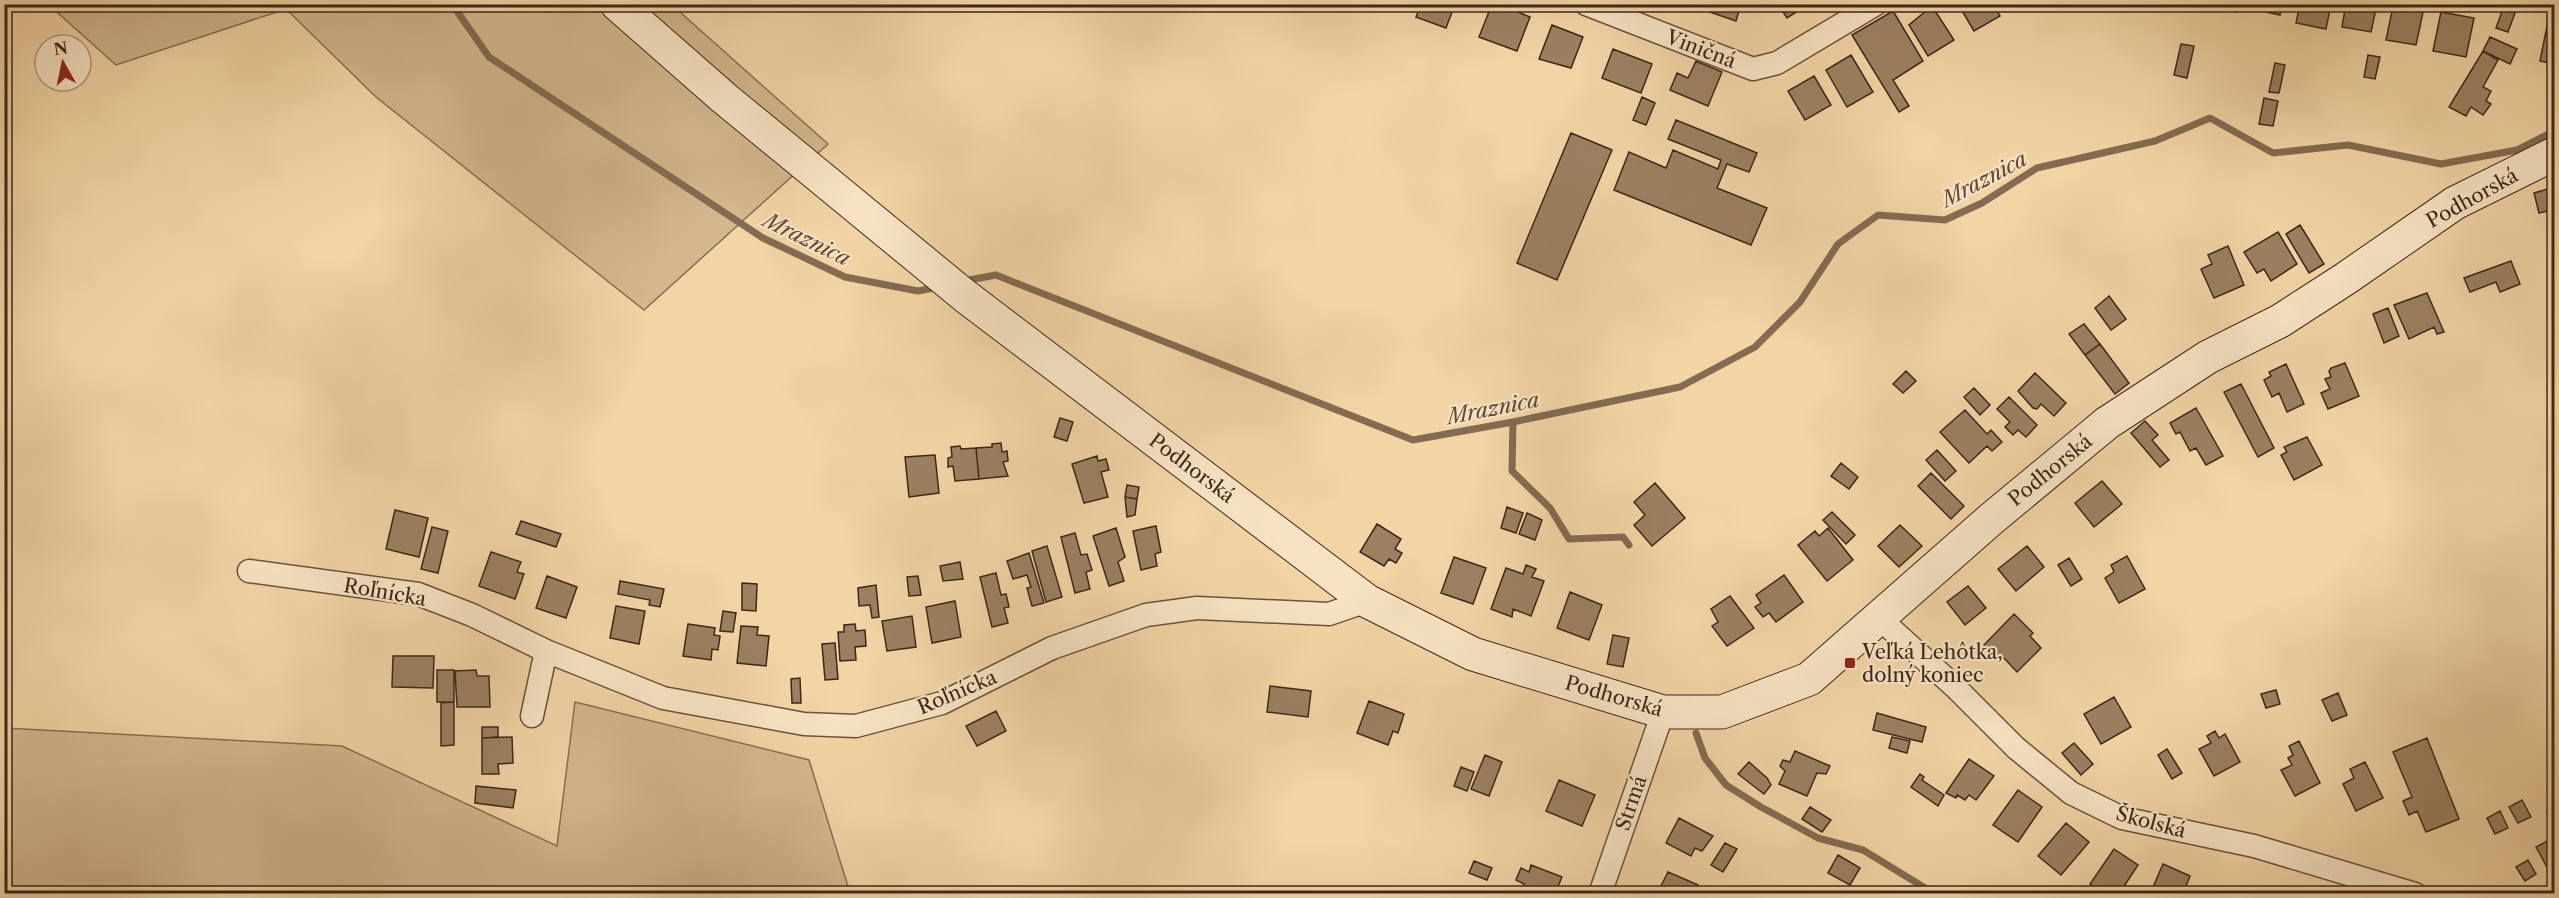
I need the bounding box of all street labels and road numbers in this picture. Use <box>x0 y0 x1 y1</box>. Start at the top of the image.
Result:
street label: Viničná <box>1662 24 1740 73</box>
street label: Podhorská <box>2422 163 2522 233</box>
street label: Podhorská <box>1145 428 1240 508</box>
street label: Podhorská <box>2003 429 2097 511</box>
street label: Roľnícka <box>342 573 429 611</box>
street label: Roľnícka <box>914 664 1001 719</box>
street label: Podhorská <box>1562 671 1666 722</box>
street label: Strmá <box>1610 772 1652 834</box>
street label: Školská <box>2113 800 2189 843</box>

